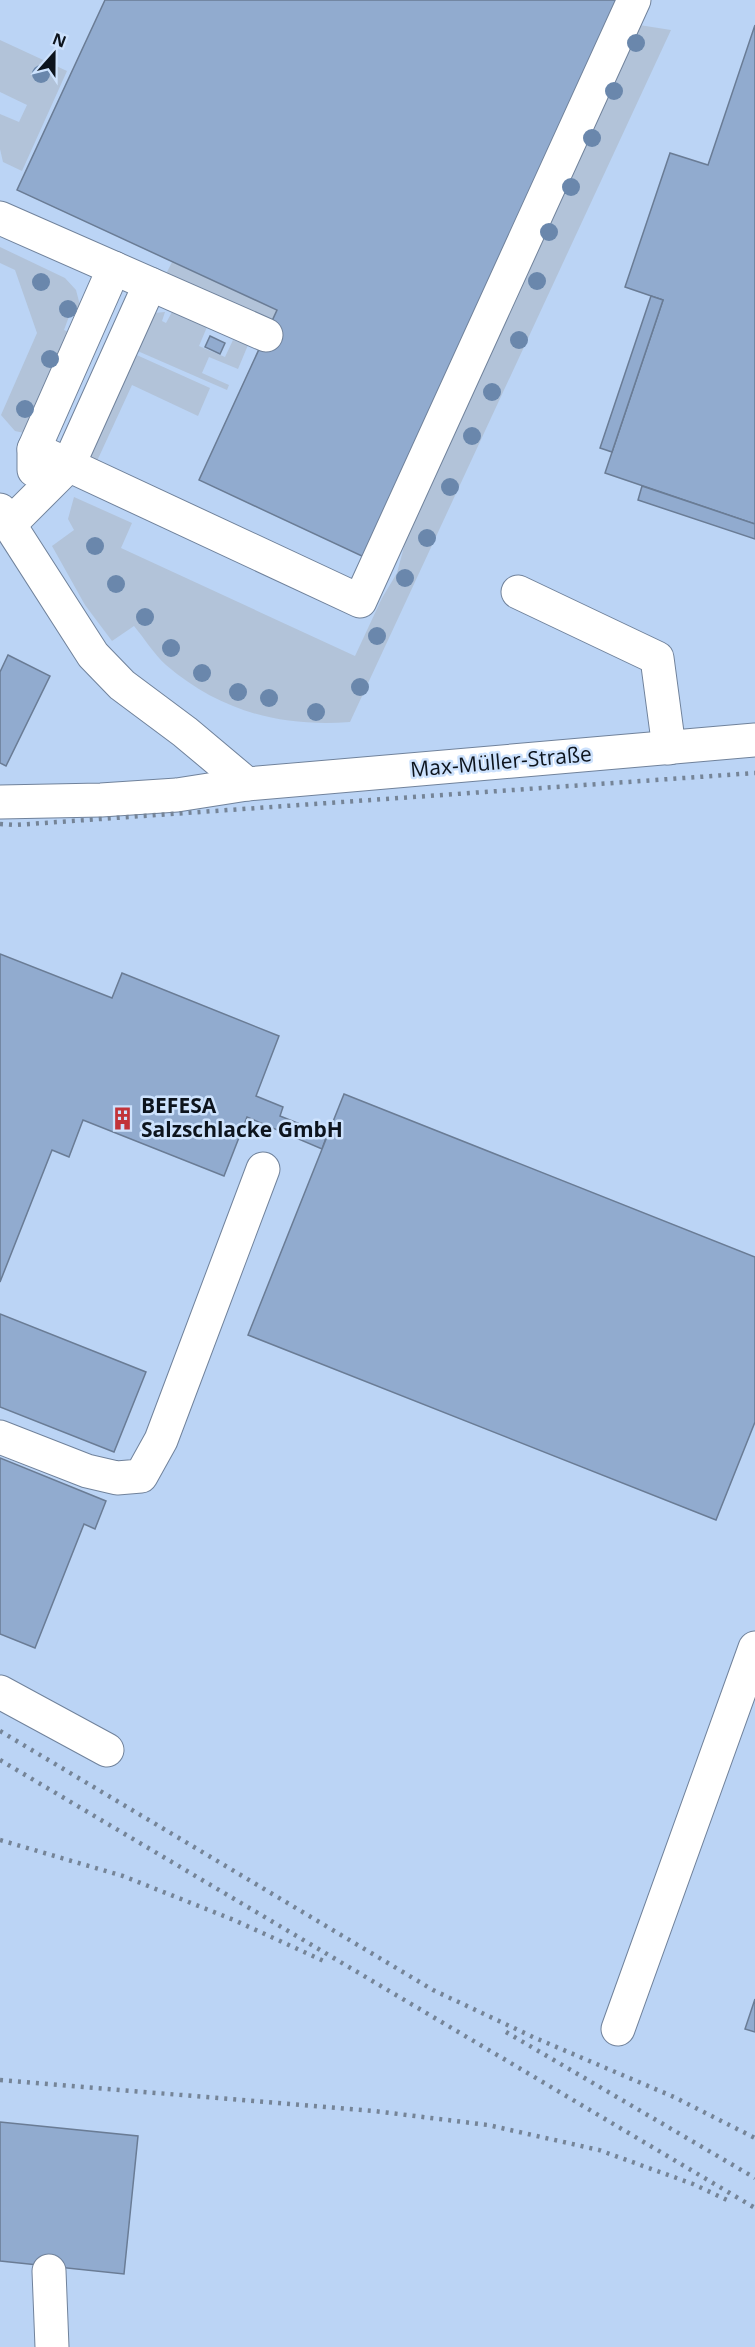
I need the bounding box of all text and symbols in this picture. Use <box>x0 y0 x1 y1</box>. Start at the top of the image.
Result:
north arrow <box>24 24 84 84</box>
text: N <box>49 27 69 53</box>
street label: Max-Müller-Straße <box>409 739 593 783</box>
place label: BEFESA Salzschlacke GmbH <box>141 1091 343 1143</box>
building icon: BEFESA Salzschlacke GmbH <box>110 1105 136 1131</box>

